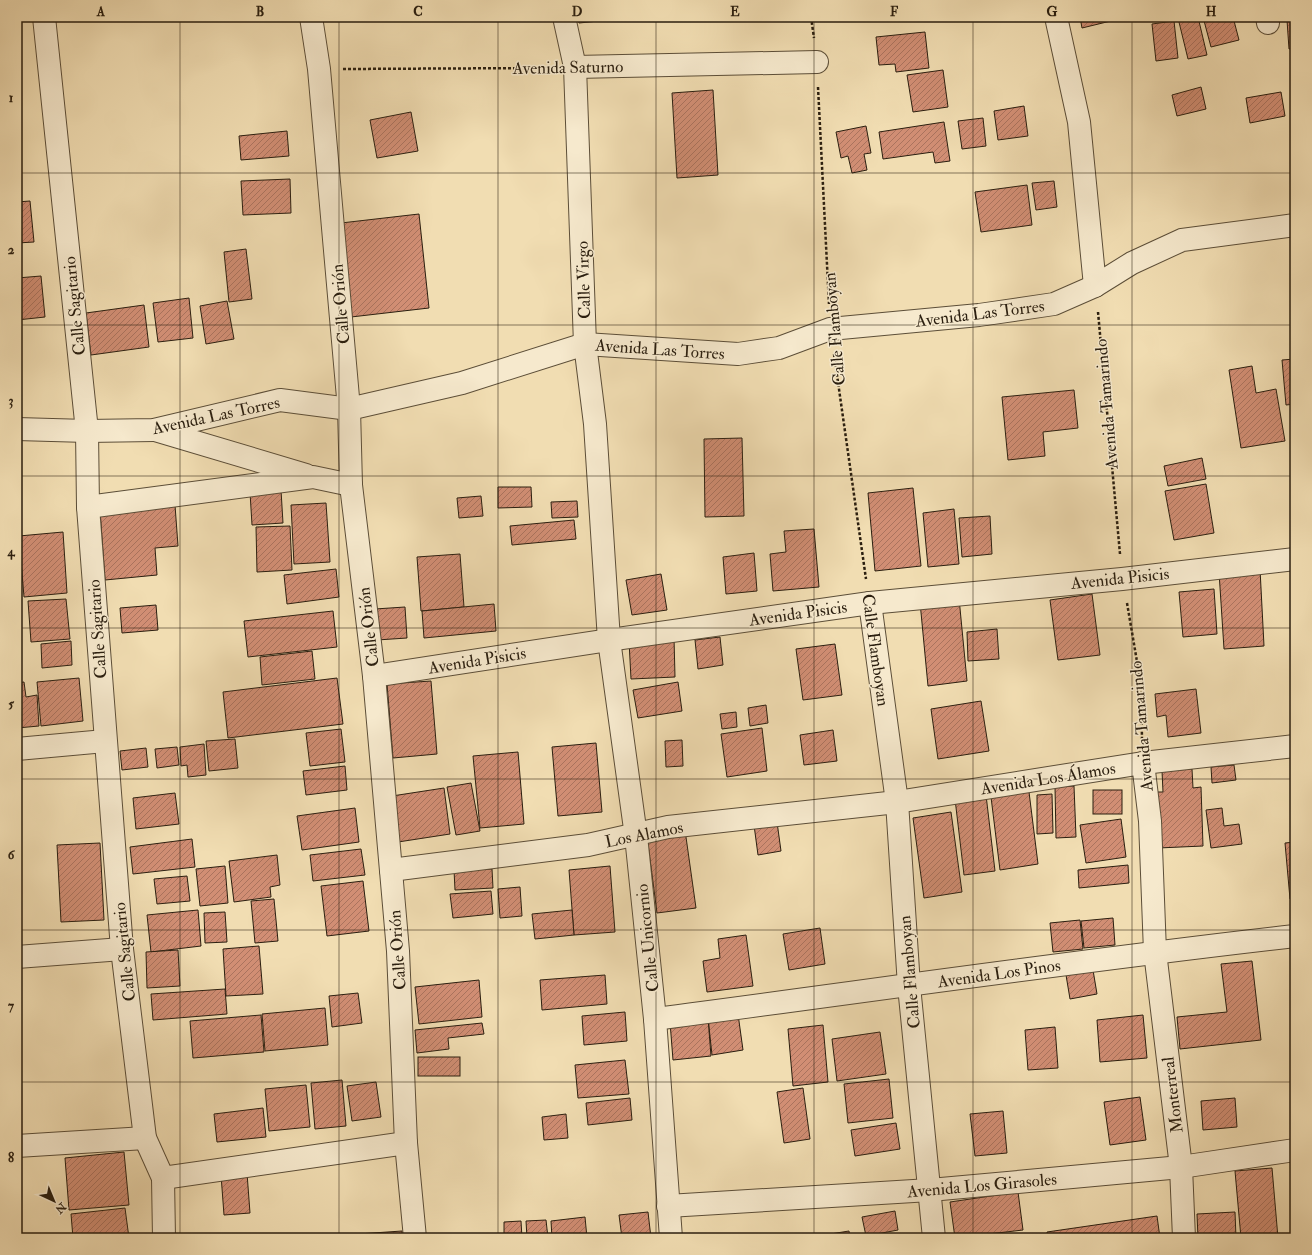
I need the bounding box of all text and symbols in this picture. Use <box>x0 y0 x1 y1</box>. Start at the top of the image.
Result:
text: A <box>96 4 106 20</box>
text: B <box>256 4 264 20</box>
text: C <box>413 4 423 20</box>
text: D <box>572 4 583 20</box>
text: E <box>730 4 740 20</box>
text: F <box>890 4 899 20</box>
text: G <box>1047 4 1058 20</box>
text: H <box>1206 4 1217 20</box>
street label: Avenida Saturno <box>511 56 624 79</box>
text: 1 <box>9 90 14 106</box>
street label: Calle Virgo <box>572 241 595 319</box>
text: 2 <box>8 242 15 258</box>
street label: Calle Sagitario <box>59 255 90 356</box>
street label: Calle Orión <box>327 263 354 345</box>
street label: Calle Flamboyan <box>819 271 851 386</box>
street label: Avenida Las Torres <box>913 295 1046 332</box>
street label: Avenida Las Torres <box>594 334 726 365</box>
street label: Avenida Tamarindo <box>1090 338 1123 471</box>
street label: Avenida Las Torres <box>150 392 282 439</box>
text: 3 <box>9 393 14 409</box>
text: 4 <box>6 544 15 560</box>
street label: Avenida Pisicis <box>1069 563 1170 594</box>
street label: Calle Sagitario <box>84 579 111 679</box>
street label: Calle Orión <box>353 586 384 668</box>
street label: Calle Flamboyan <box>856 592 894 708</box>
street label: Avenida Pisicis <box>747 596 849 631</box>
street label: Avenida Pisicis <box>426 642 528 679</box>
street label: Avenida Tamarindo <box>1125 660 1158 793</box>
text: 5 <box>8 696 14 712</box>
street label: Avenida Los Álamos <box>978 756 1117 800</box>
street label: Los Alamos <box>603 817 685 852</box>
text: 6 <box>8 847 16 863</box>
street label: Calle Unicornio <box>631 883 664 993</box>
street label: Calle Sagitario <box>109 901 140 1002</box>
street label: Calle Orión <box>384 909 411 991</box>
street label: Calle Flamboyan <box>894 914 926 1029</box>
street label: Avenida Los Pinos <box>935 954 1062 993</box>
text: 7 <box>8 998 15 1014</box>
street label: Monterreal <box>1157 1055 1188 1134</box>
text: 8 <box>8 1150 14 1166</box>
street label: Avenida Los Girasoles <box>905 1168 1058 1203</box>
north arrow <box>34 1181 74 1221</box>
text: N <box>52 1199 69 1217</box>

